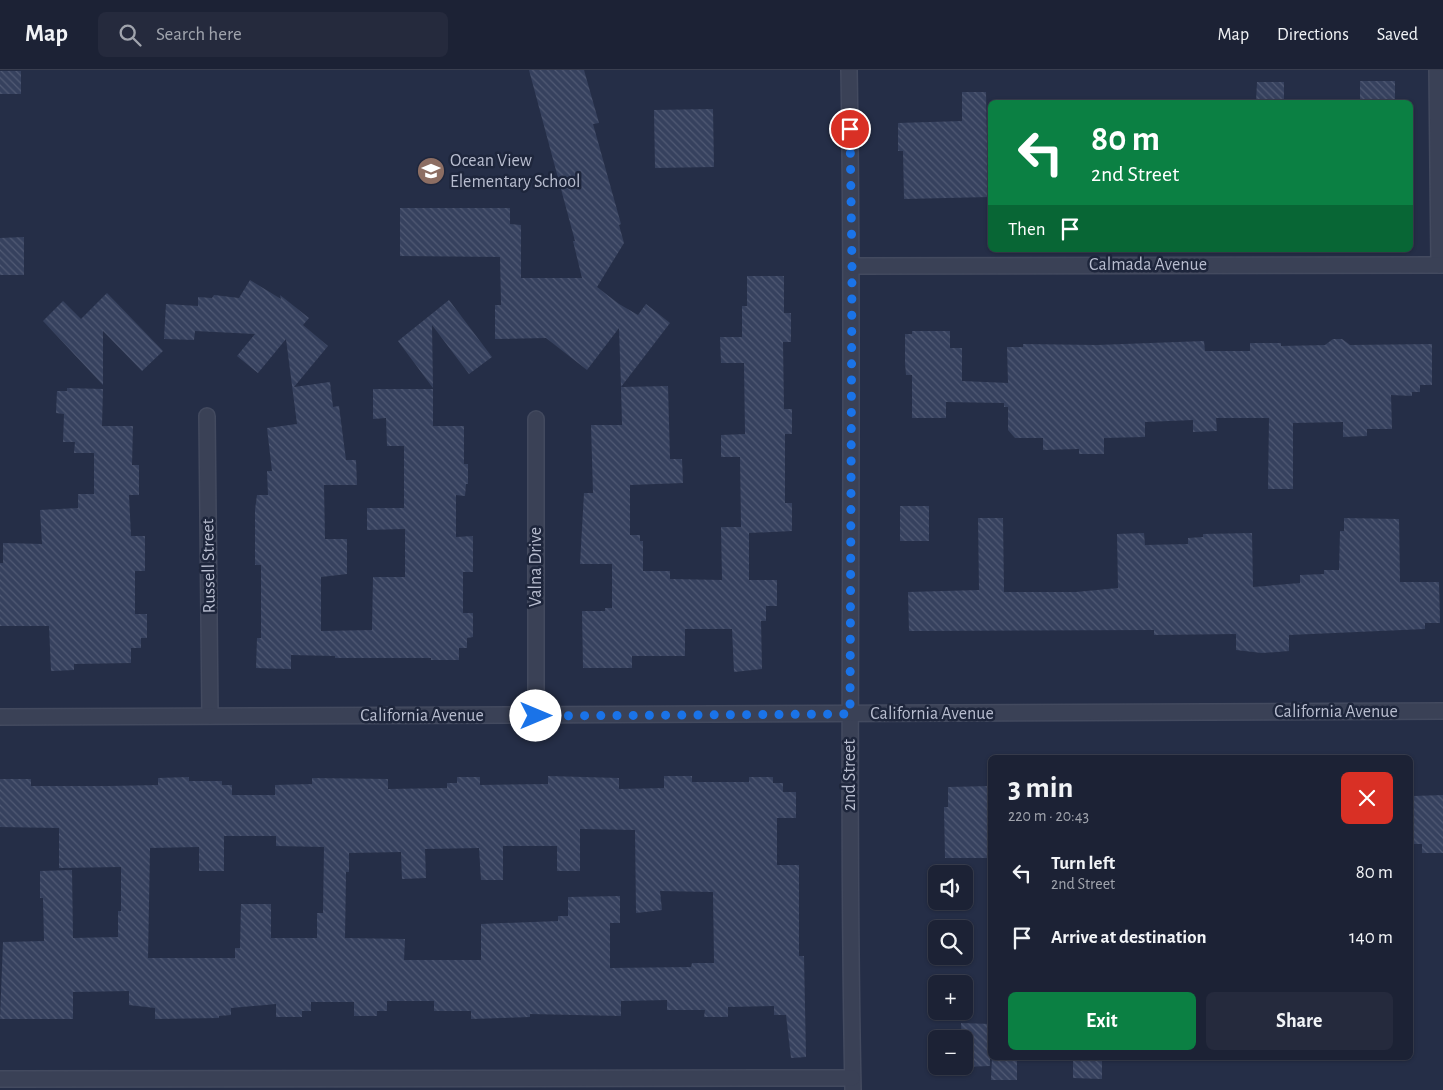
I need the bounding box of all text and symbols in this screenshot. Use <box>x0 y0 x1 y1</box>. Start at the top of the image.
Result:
search box <box>98 12 448 57</box>
icon: search <box>116 21 144 49</box>
text: Map <box>25 22 68 46</box>
text: Search here <box>156 25 242 44</box>
text: Map <box>1218 26 1249 44</box>
text: Directions <box>1277 26 1349 44</box>
text: Saved <box>1377 26 1418 44</box>
pin <box>829 108 871 150</box>
icon: arrive <box>836 115 864 143</box>
icon: left <box>1008 120 1073 185</box>
text: 80 m <box>1091 122 1160 157</box>
place label: Ocean View Elementary School <box>450 152 581 191</box>
school or university icon: Ocean View Elementary School <box>416 156 446 186</box>
text: 2nd Street <box>1091 163 1179 185</box>
icon: arrive <box>1056 215 1084 243</box>
text: Then <box>1008 220 1046 239</box>
street label: Calmada Avenue <box>1089 256 1207 274</box>
street label: Russell Street <box>199 518 219 613</box>
street label: Valna Drive <box>527 527 545 607</box>
position arrow <box>509 689 561 741</box>
street label: California Avenue <box>1274 703 1398 721</box>
street label: California Avenue <box>870 705 994 723</box>
street label: California Avenue <box>360 707 484 725</box>
street label: 2nd Street <box>841 739 859 811</box>
button: close <box>1341 772 1393 824</box>
text: 3 min <box>1008 773 1073 803</box>
text: 220 m · 20:43 <box>1008 808 1089 824</box>
text: Turn left <box>1051 854 1115 873</box>
icon: left <box>1008 859 1036 887</box>
text: 80 m <box>1356 863 1393 882</box>
map controls <box>928 865 973 1075</box>
button: sound <box>928 865 973 910</box>
text: 2nd Street <box>1051 876 1115 892</box>
button: search <box>928 920 973 965</box>
icon: arrive <box>1008 924 1036 952</box>
text: Arrive at destination <box>1051 928 1207 947</box>
text: 140 m <box>1349 928 1393 947</box>
button: + <box>928 975 973 1020</box>
button: Exit <box>1008 992 1196 1050</box>
button: Share <box>1206 992 1393 1050</box>
button: − <box>928 1030 973 1075</box>

